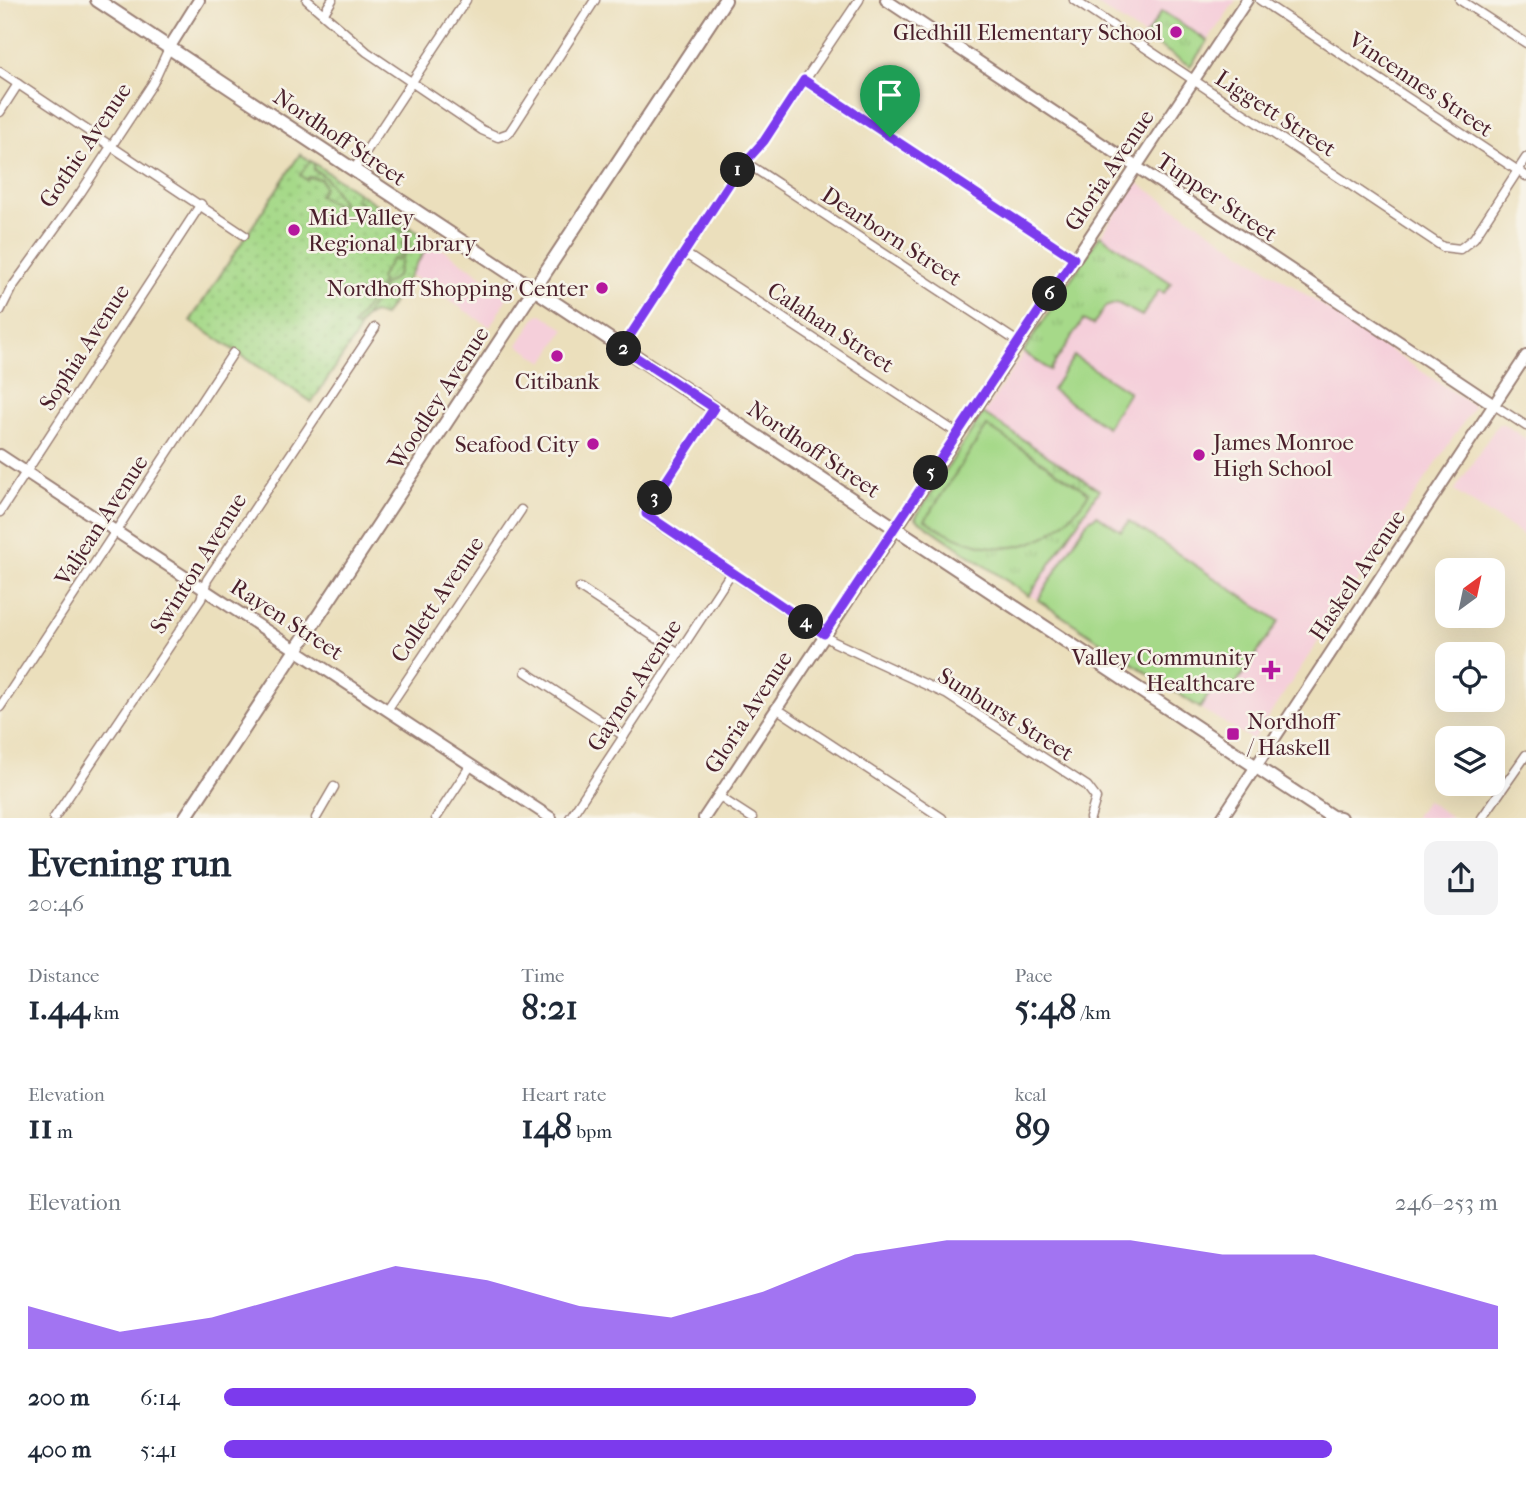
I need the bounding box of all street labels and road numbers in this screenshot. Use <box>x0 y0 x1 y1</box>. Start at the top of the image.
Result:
street label: Vincennes Street <box>1342 26 1498 143</box>
street label: Liggett Street <box>1210 64 1341 162</box>
street label: Gothic Avenue <box>34 78 137 213</box>
street label: Nordhoff Street <box>268 83 411 192</box>
street label: Gloria Avenue <box>1059 105 1160 236</box>
street label: Tupper Street <box>1151 147 1282 248</box>
street label: Dearborn Street <box>817 181 967 292</box>
street label: Calahan Street <box>762 276 899 378</box>
street label: Sophia Avenue <box>34 279 135 416</box>
street label: Woodley Avenue <box>381 322 495 476</box>
street label: Nordhoff Street <box>742 395 885 504</box>
street label: Valjean Avenue <box>48 450 154 592</box>
street label: Swinton Avenue <box>144 488 252 639</box>
street label: Haskell Avenue <box>1304 505 1411 646</box>
street label: Collett Avenue <box>385 531 490 668</box>
street label: Rayen Street <box>225 573 348 666</box>
street label: Gaynor Avenue <box>582 614 687 757</box>
street label: Gloria Avenue <box>699 646 798 778</box>
street label: Sunburst Street <box>933 662 1079 767</box>

